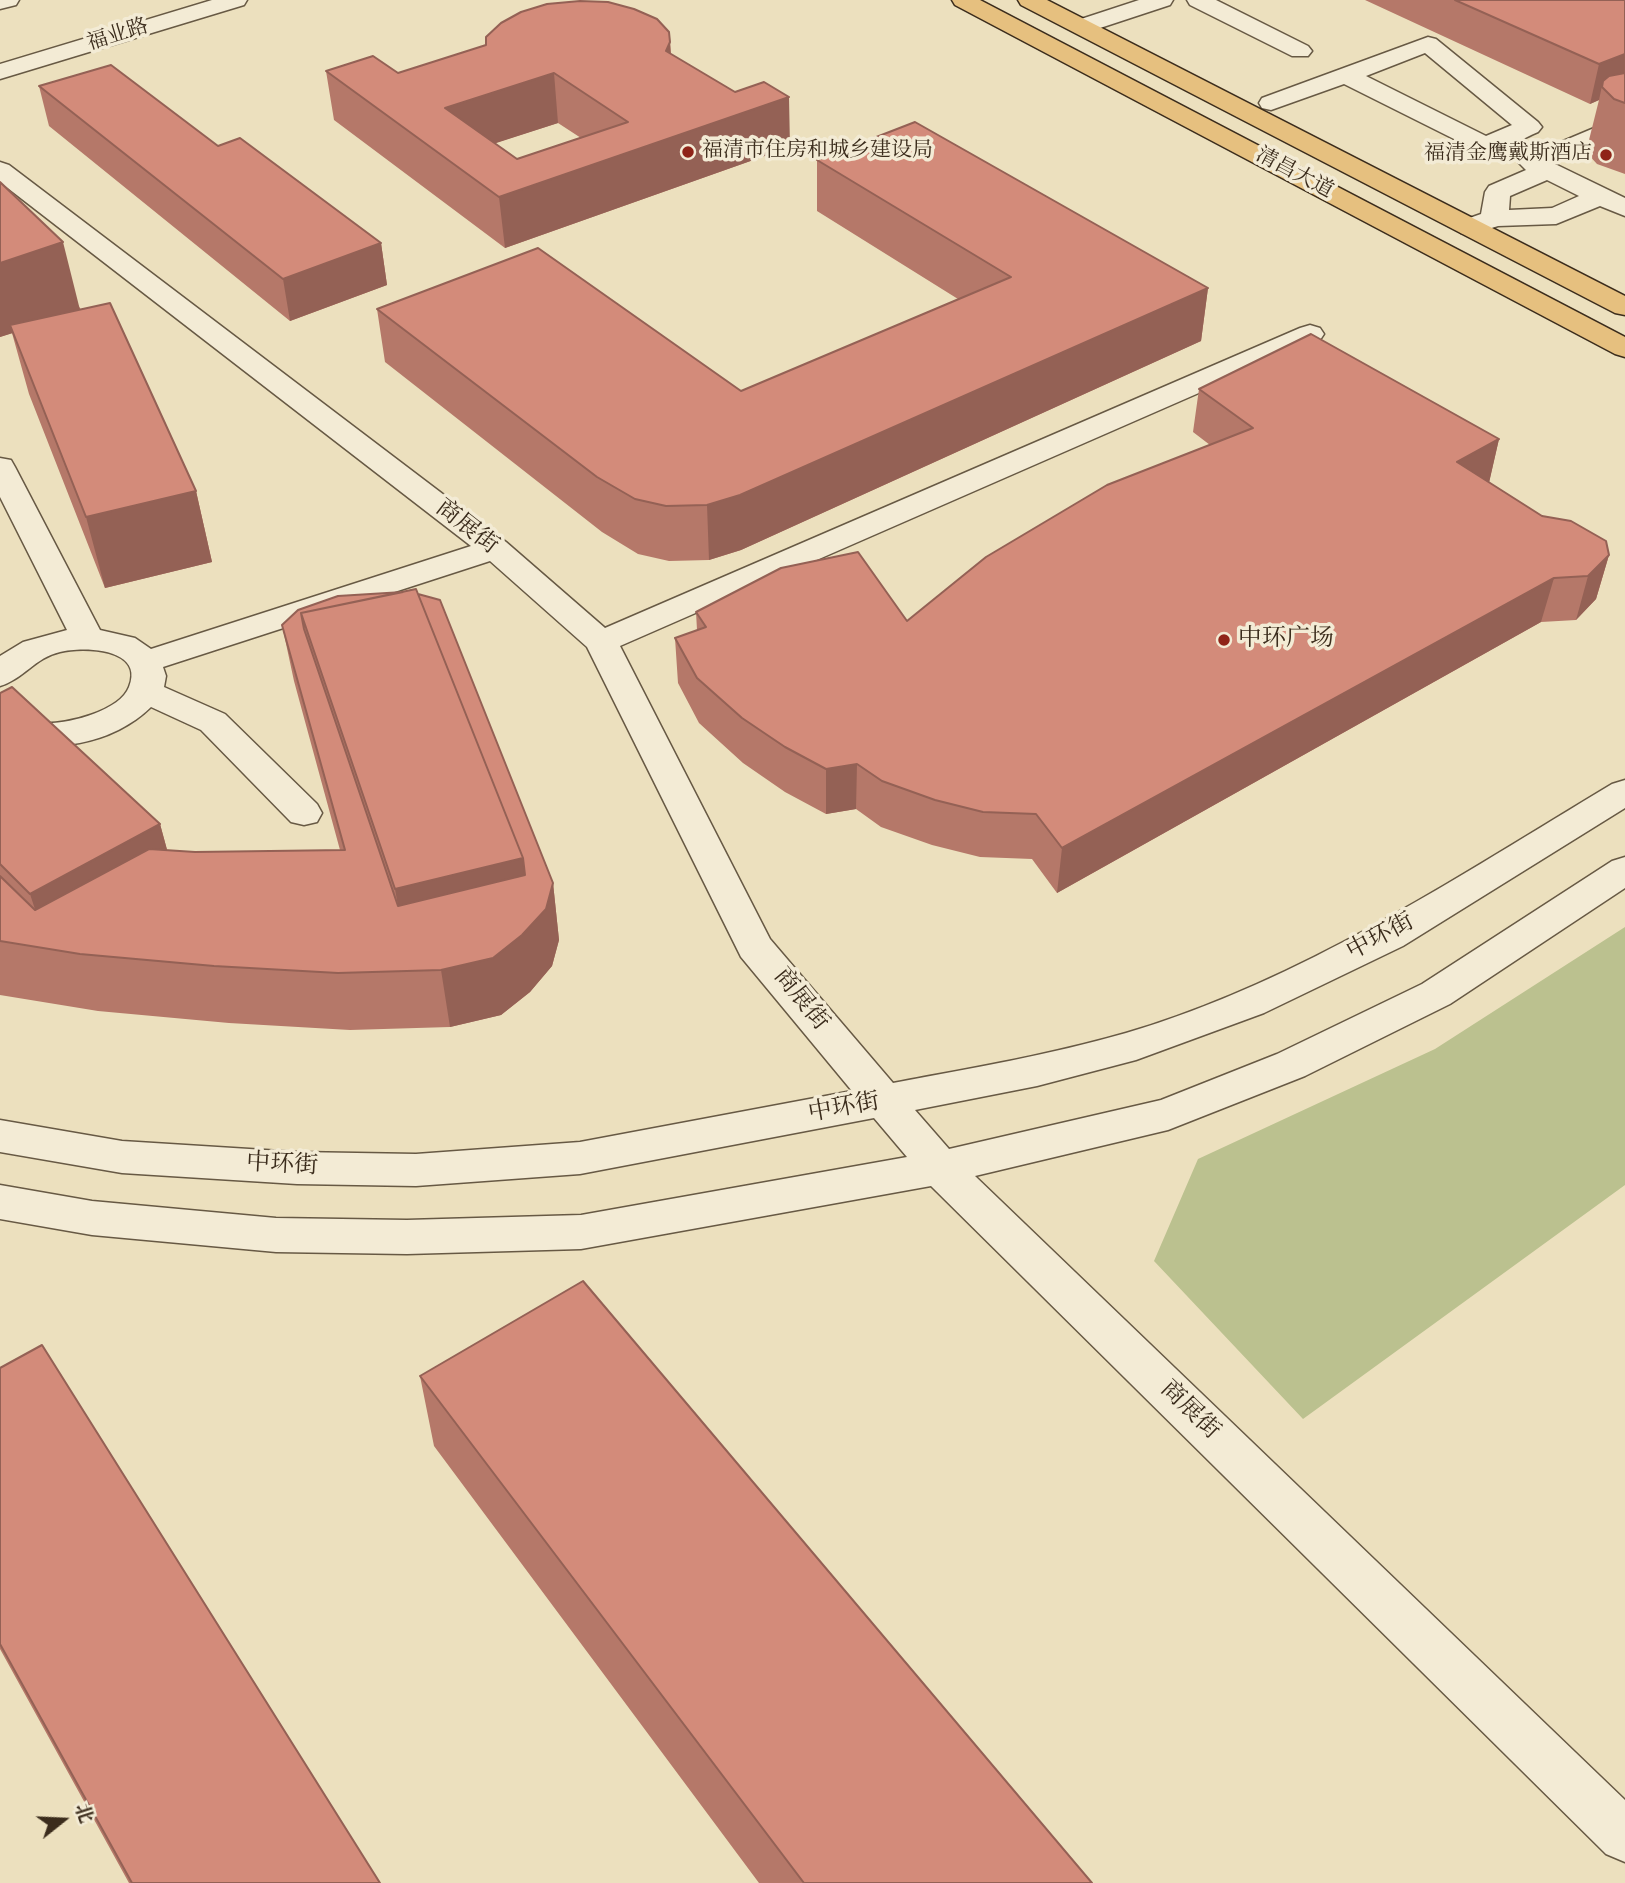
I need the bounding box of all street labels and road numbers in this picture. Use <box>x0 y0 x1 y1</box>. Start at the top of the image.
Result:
street label: 福业路 <box>84 15 152 57</box>
street label: 清昌大道 <box>1251 143 1337 205</box>
street label: 商展街 <box>429 494 503 562</box>
street label: 中环街 <box>1342 908 1420 968</box>
street label: 商展街 <box>766 963 834 1037</box>
street label: 中环街 <box>806 1089 882 1129</box>
street label: 中环街 <box>245 1150 319 1182</box>
street label: 商展街 <box>1153 1376 1225 1446</box>

